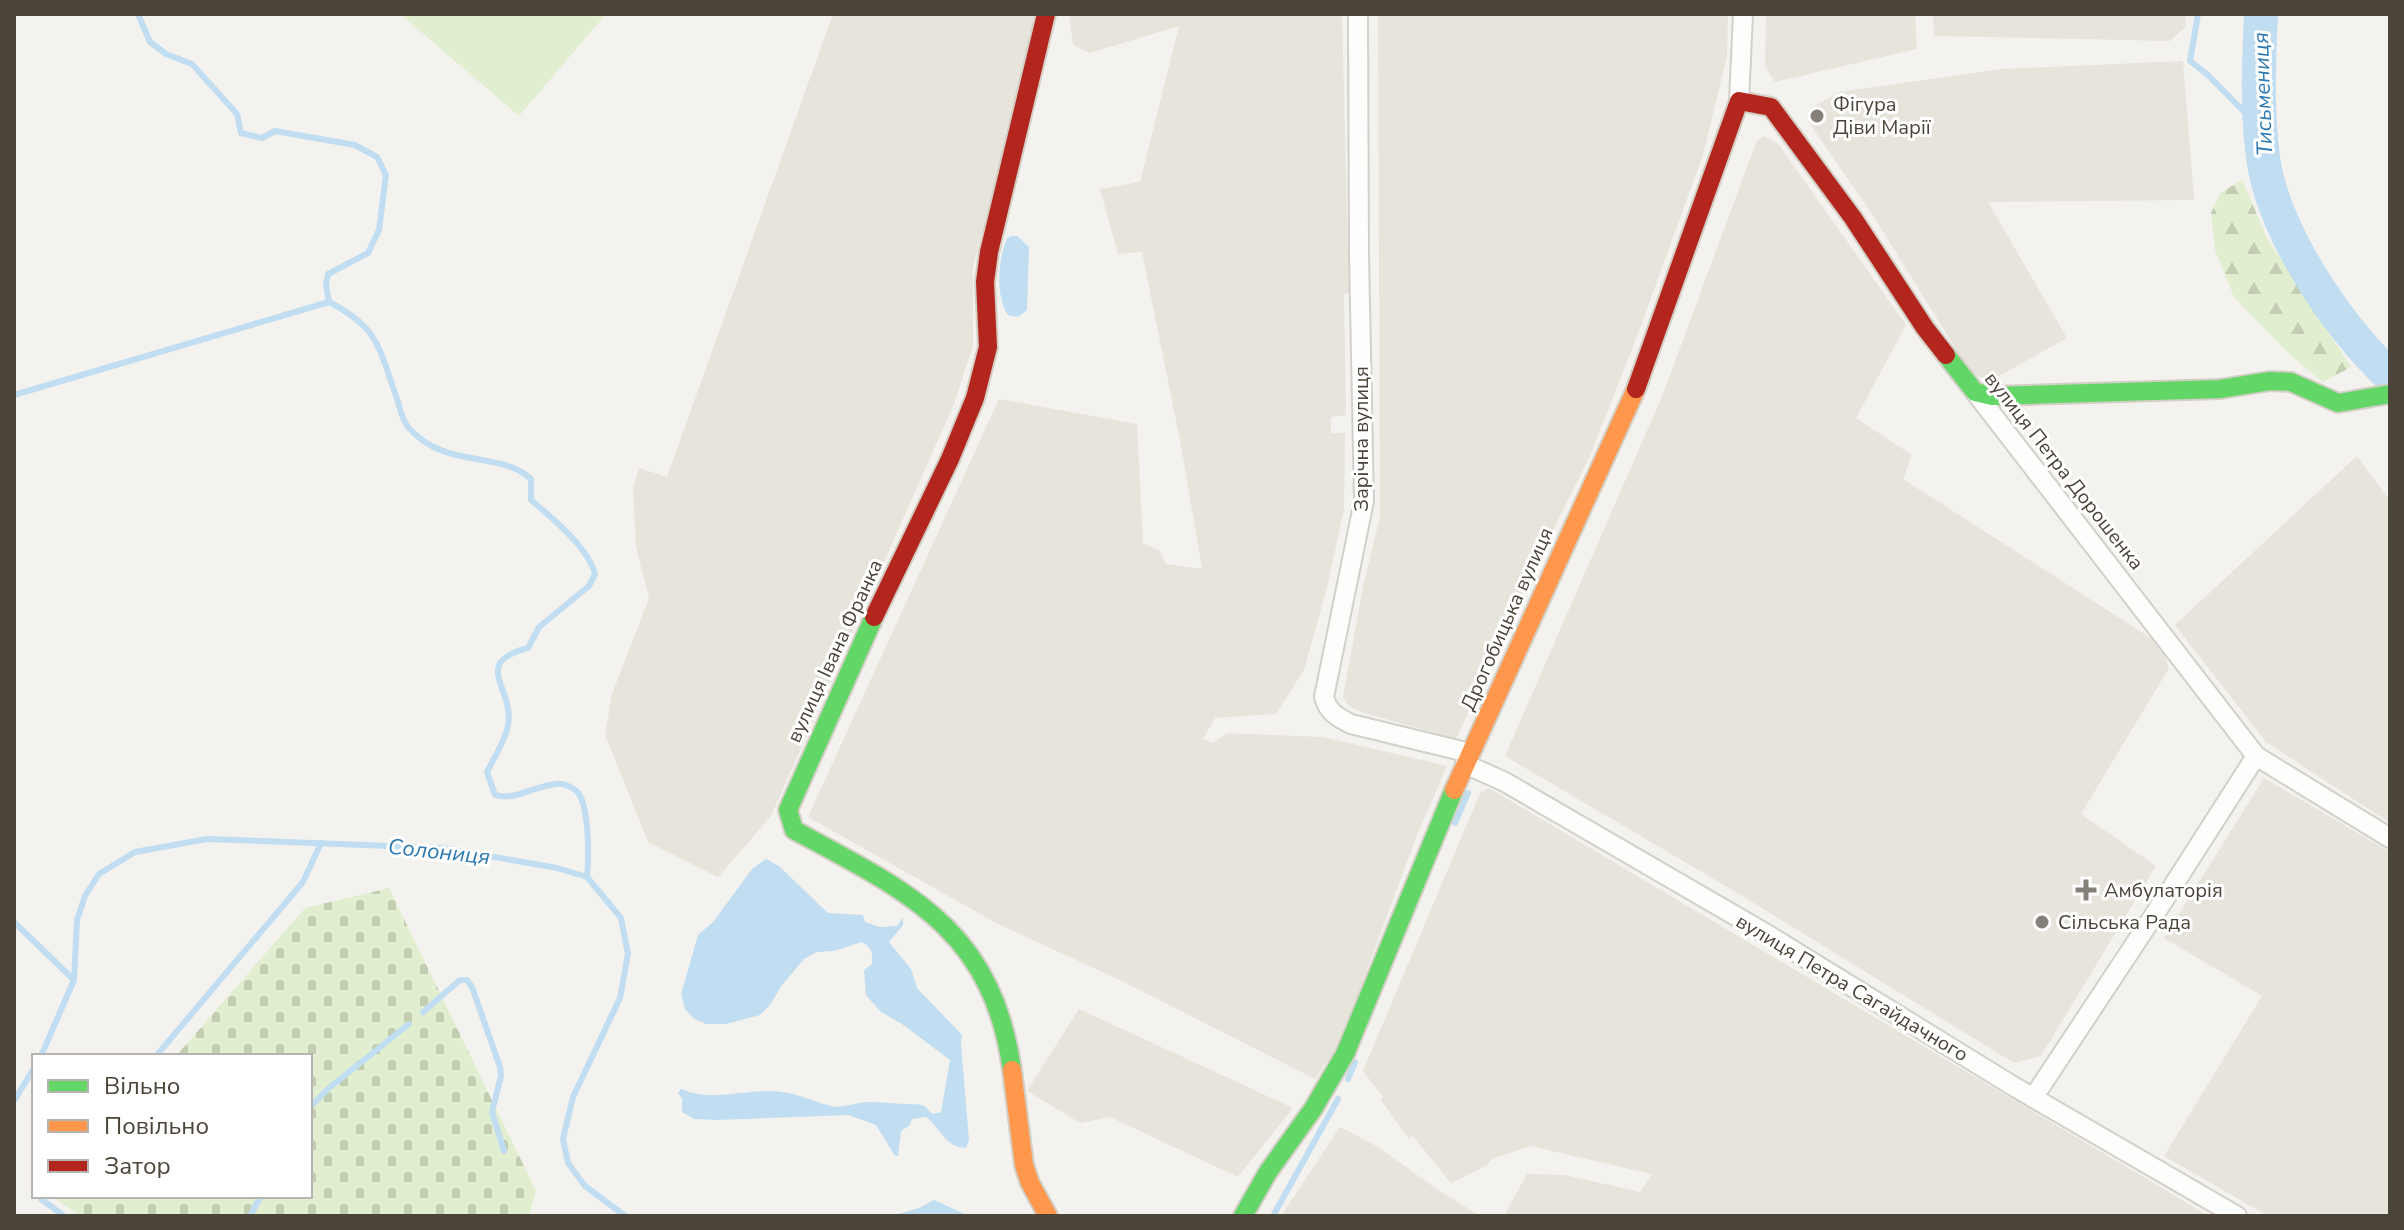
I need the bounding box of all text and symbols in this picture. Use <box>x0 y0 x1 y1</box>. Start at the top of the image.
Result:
water label: Тисьмениця <box>2246 32 2280 156</box>
place label: Фігура Діви Марії <box>1833 91 1932 141</box>
marker: Фігура Діви Марії <box>1808 107 1826 125</box>
street label: Зарічна вулиця <box>1348 366 1375 512</box>
street label: вулиця Петра Дорошенка <box>1978 366 2150 576</box>
street label: Дрогобицька вулиця <box>1454 523 1560 715</box>
street label: вулиця Івана Франка <box>781 555 889 747</box>
water label: Солониця <box>386 832 492 872</box>
place label: Амбулаторія <box>2104 877 2223 904</box>
marker: Амбулаторія <box>2075 879 2097 901</box>
street label: вулиця Петра Сагайдачного <box>1731 908 1973 1068</box>
place label: Сільська Рада <box>2058 909 2191 936</box>
marker: Сільська Рада <box>2033 913 2051 931</box>
legend <box>32 1054 312 1198</box>
text: Вільно <box>104 1070 180 1102</box>
text: Повільно <box>104 1110 209 1142</box>
text: Затор <box>104 1150 171 1182</box>

